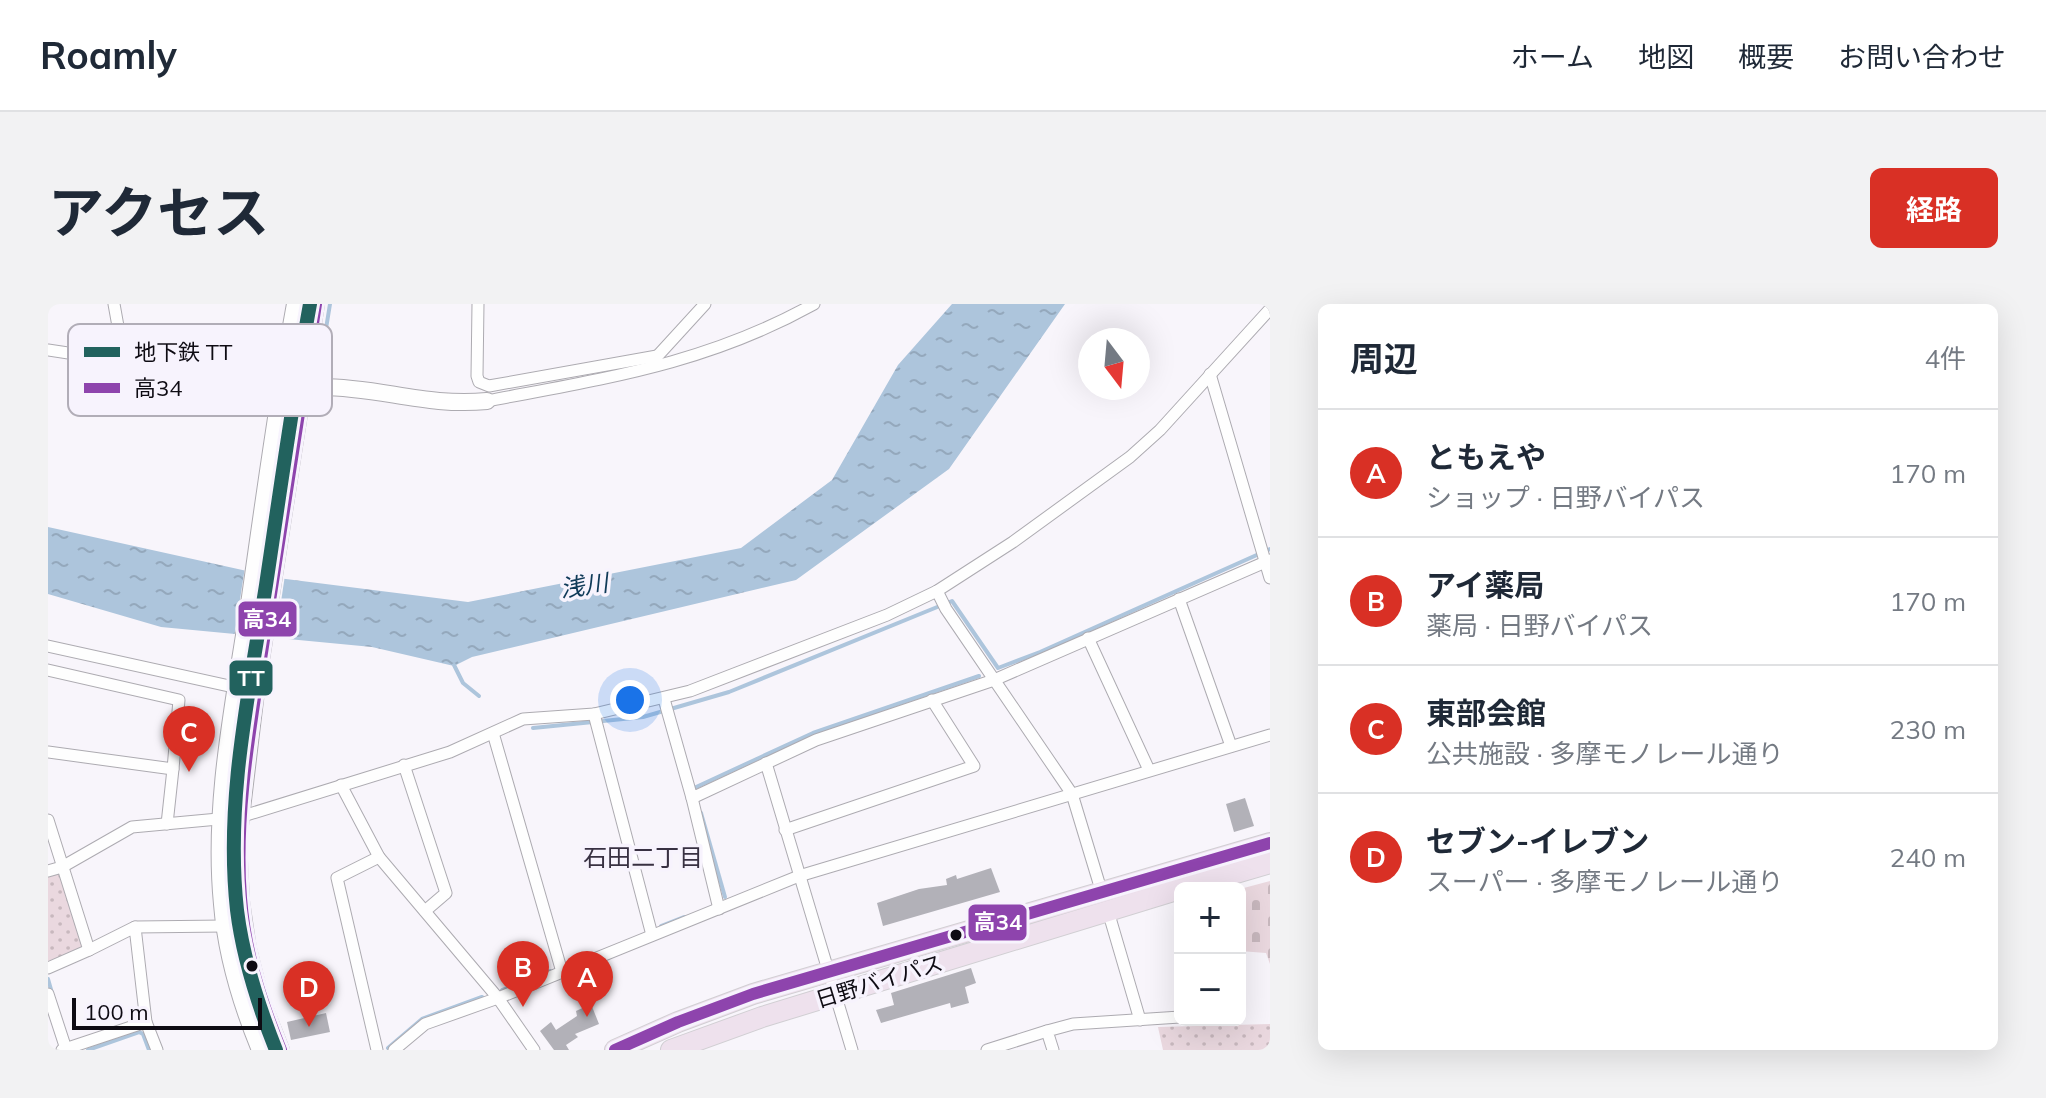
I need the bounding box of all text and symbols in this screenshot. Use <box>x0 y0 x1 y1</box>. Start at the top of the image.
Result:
text: Roamly <box>40 31 177 79</box>
text: ホーム <box>1511 39 1594 74</box>
text: 地図 <box>1638 39 1694 74</box>
text: 概要 <box>1738 39 1794 74</box>
text: お問い合わせ <box>1838 39 2006 74</box>
button: 経路 <box>1870 168 1998 248</box>
text: アクセス <box>48 177 269 247</box>
legend <box>68 324 332 416</box>
north arrow <box>1078 328 1150 400</box>
text: 周辺 <box>1350 337 1418 380</box>
text: 地下鉄 TT <box>134 338 233 366</box>
text: 4件 <box>1924 342 1966 375</box>
text: 高34 <box>134 374 182 402</box>
text: ともえや <box>1426 438 1546 476</box>
text: A <box>1366 457 1386 490</box>
text: 170 m <box>1890 457 1966 490</box>
text: ショップ · 日野バイパス <box>1426 481 1705 514</box>
water label: 浅川 <box>558 566 613 603</box>
text: アイ薬局 <box>1426 566 1545 604</box>
text: B <box>1367 585 1385 618</box>
text: 170 m <box>1890 585 1966 618</box>
line badge: 高34 <box>237 600 298 638</box>
text: 高34 <box>243 605 291 633</box>
text: 薬局 · 日野バイパス <box>1426 609 1653 642</box>
line badge: TT <box>228 659 274 697</box>
text: TT <box>237 664 265 692</box>
your location <box>610 680 650 720</box>
text: 東部会館 <box>1426 694 1546 732</box>
pin: C <box>163 706 215 772</box>
text: C <box>1367 713 1385 746</box>
text: 230 m <box>1890 713 1966 746</box>
text: 公共施設 · 多摩モノレール通り <box>1426 737 1784 770</box>
text: セブン-イレブン <box>1426 822 1649 860</box>
text: D <box>1366 841 1386 874</box>
text: 240 m <box>1890 841 1966 874</box>
district label: 石田二丁目 <box>583 842 703 872</box>
text: スーパー · 多摩モノレール通り <box>1426 865 1783 898</box>
map controls <box>1174 882 1246 1026</box>
button: + <box>1174 882 1246 954</box>
line badge: 高34 <box>967 903 1028 942</box>
text: 高34 <box>974 908 1022 936</box>
unlabelled marker <box>948 927 964 943</box>
pin: B <box>497 941 549 1007</box>
street label: 日野バイパス <box>812 948 946 1014</box>
pin: A <box>561 951 613 1017</box>
button: − <box>1174 954 1246 1026</box>
unlabelled marker <box>244 958 260 974</box>
pin: D <box>283 961 335 1027</box>
scale bar <box>72 994 262 1030</box>
text: 100 m <box>84 998 149 1026</box>

